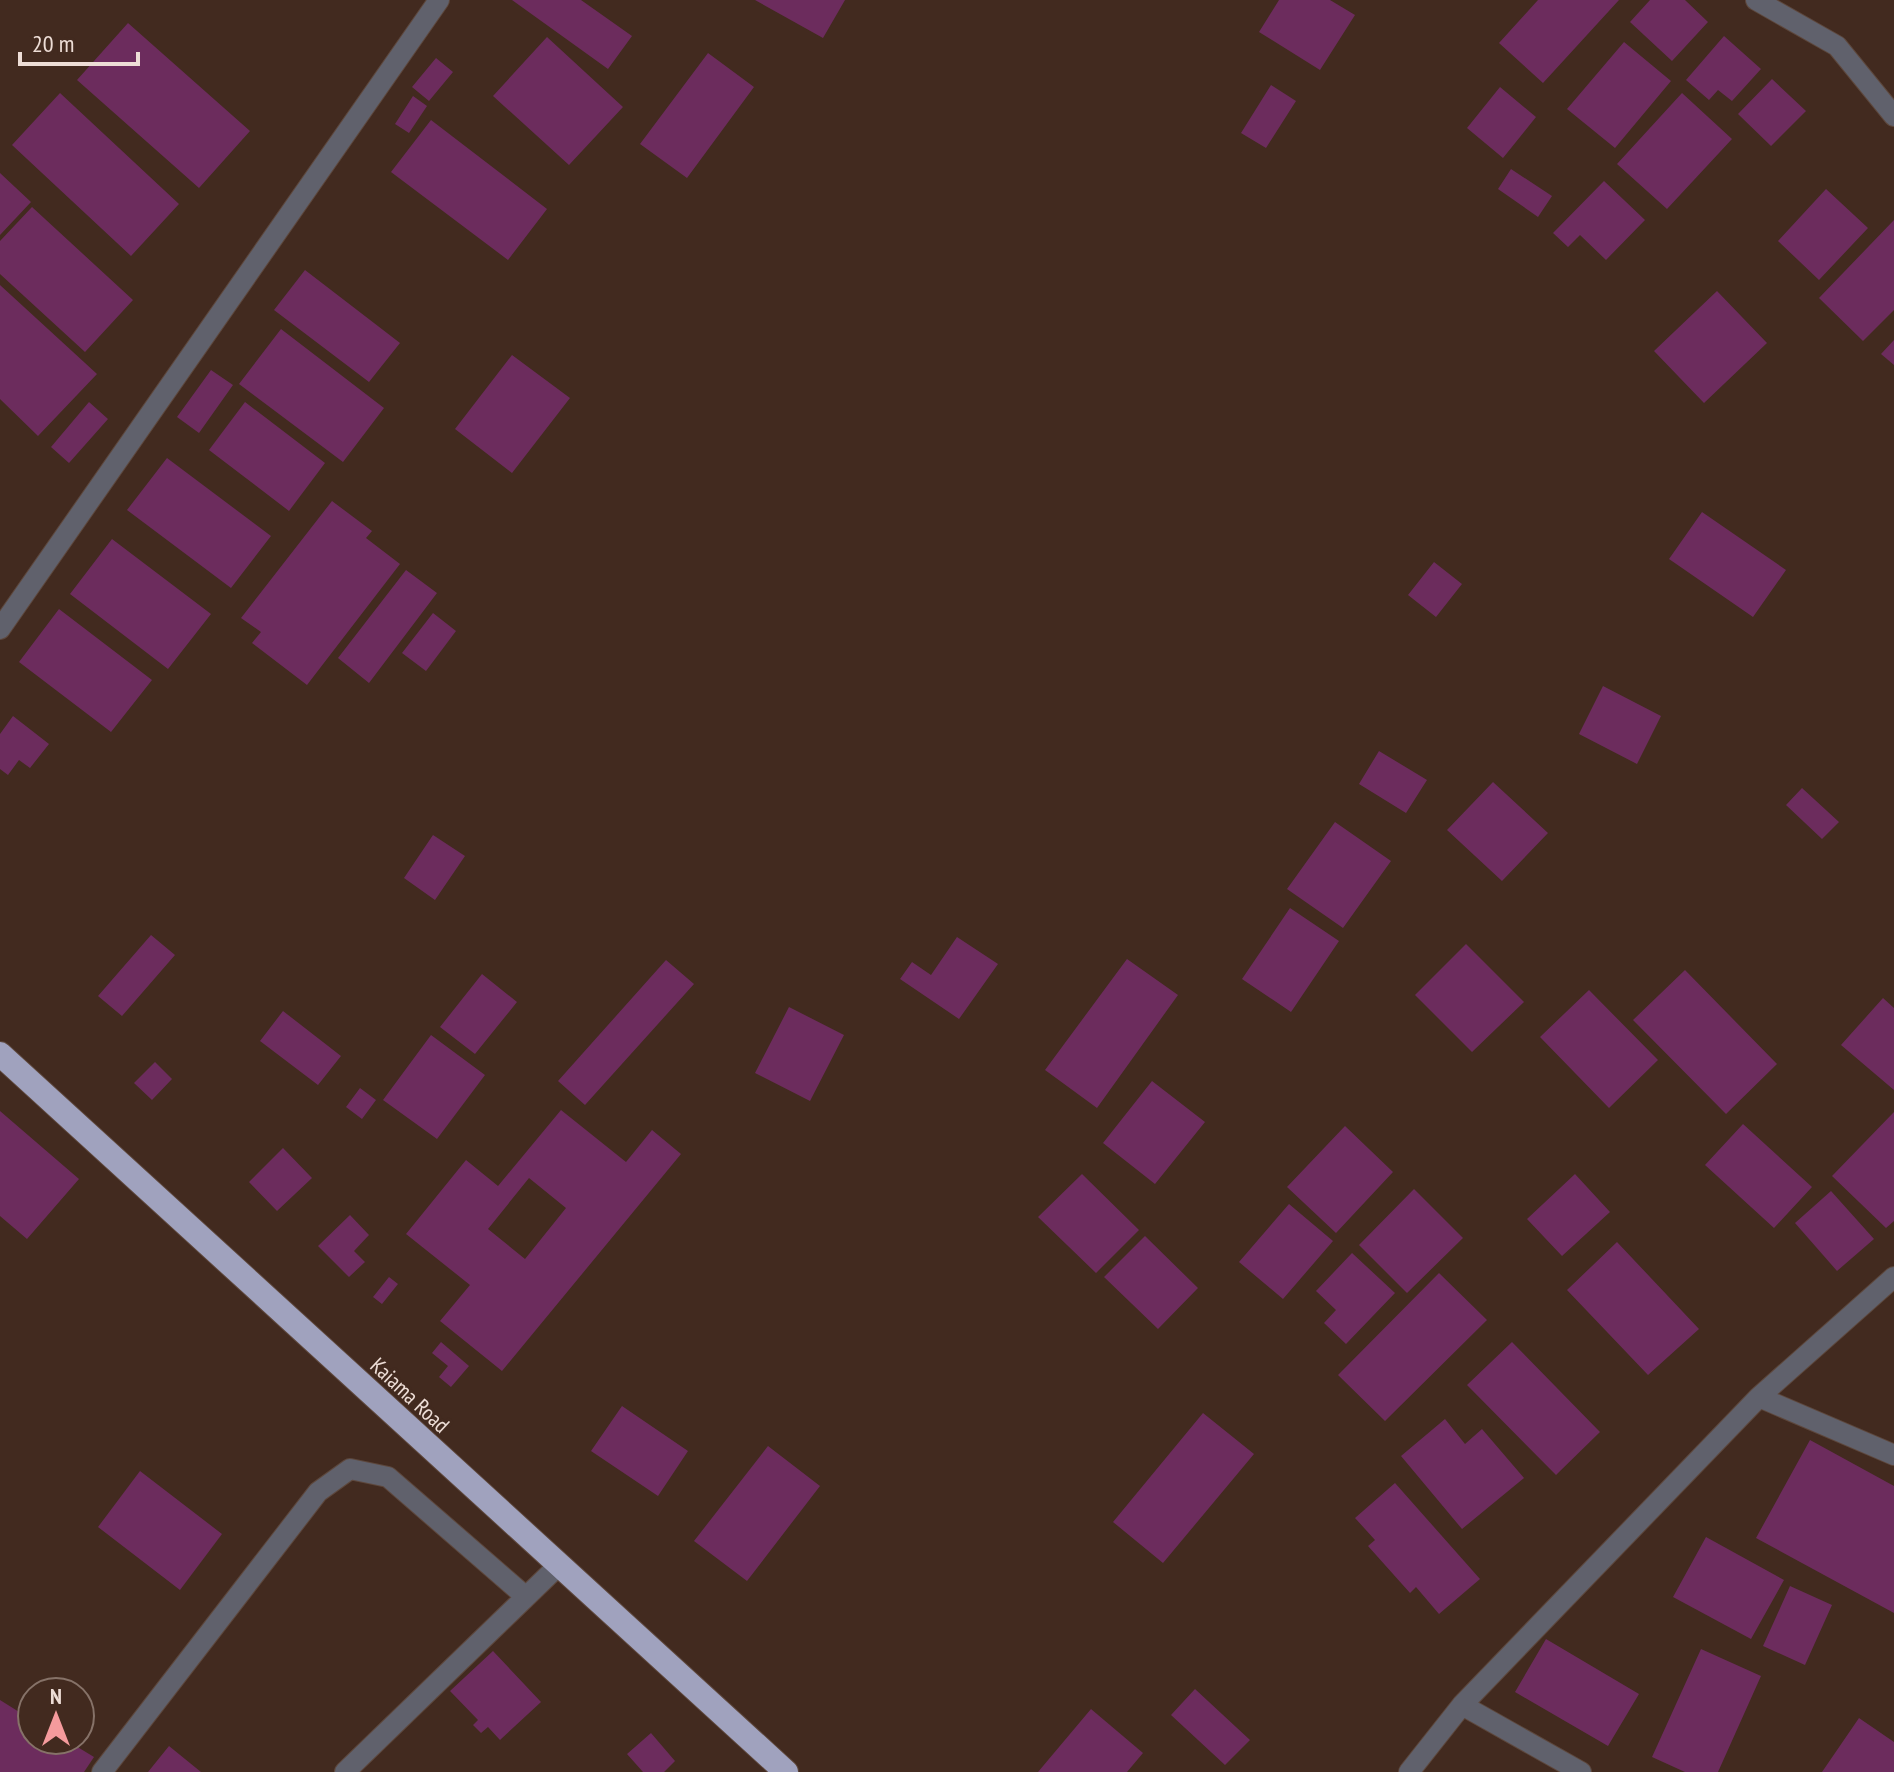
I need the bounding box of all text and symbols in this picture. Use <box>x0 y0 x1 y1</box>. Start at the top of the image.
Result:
scale bar <box>20 16 138 66</box>
text: 20 m <box>32 28 74 59</box>
street label: Kaiama Road <box>365 1351 455 1439</box>
north arrow <box>16 1676 96 1756</box>
text: N <box>50 1682 62 1710</box>

